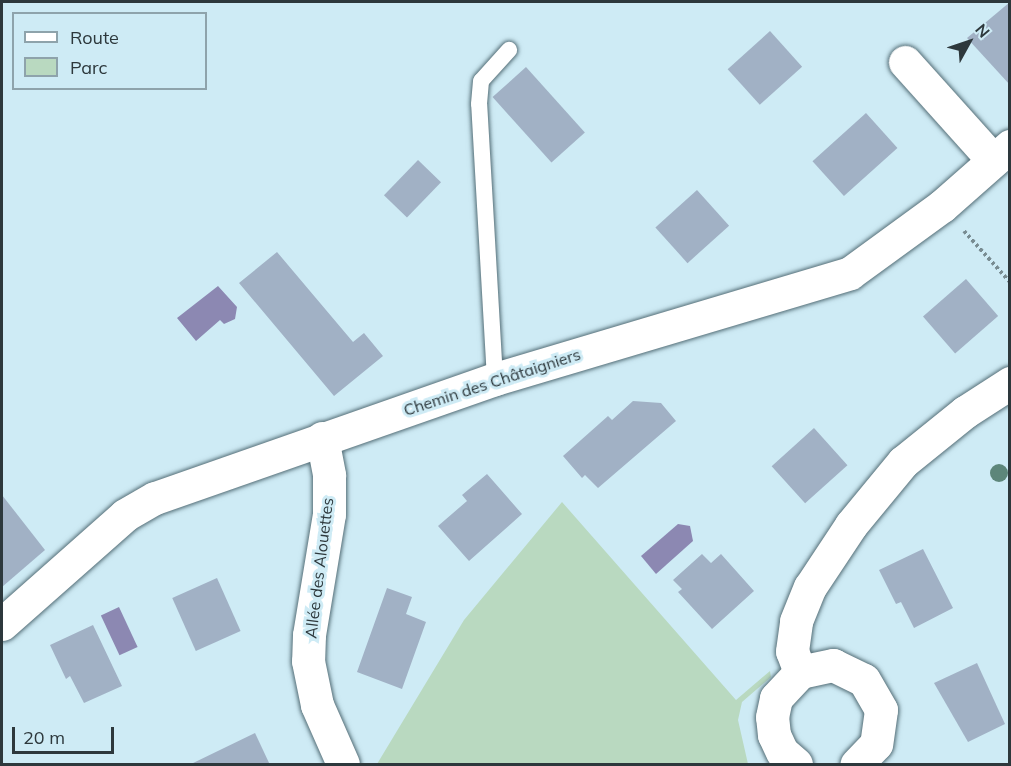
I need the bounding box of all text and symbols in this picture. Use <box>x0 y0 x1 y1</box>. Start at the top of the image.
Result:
legend <box>12 12 207 90</box>
north arrow <box>939 12 999 72</box>
text: N <box>971 19 994 41</box>
text: Route <box>70 26 119 49</box>
text: Parc <box>70 56 107 79</box>
street label: Chemin des Châtaigniers <box>401 344 583 420</box>
street label: Allée des Alouettes <box>301 497 337 639</box>
scale bar <box>15 715 117 753</box>
text: 20 m <box>23 726 65 749</box>

